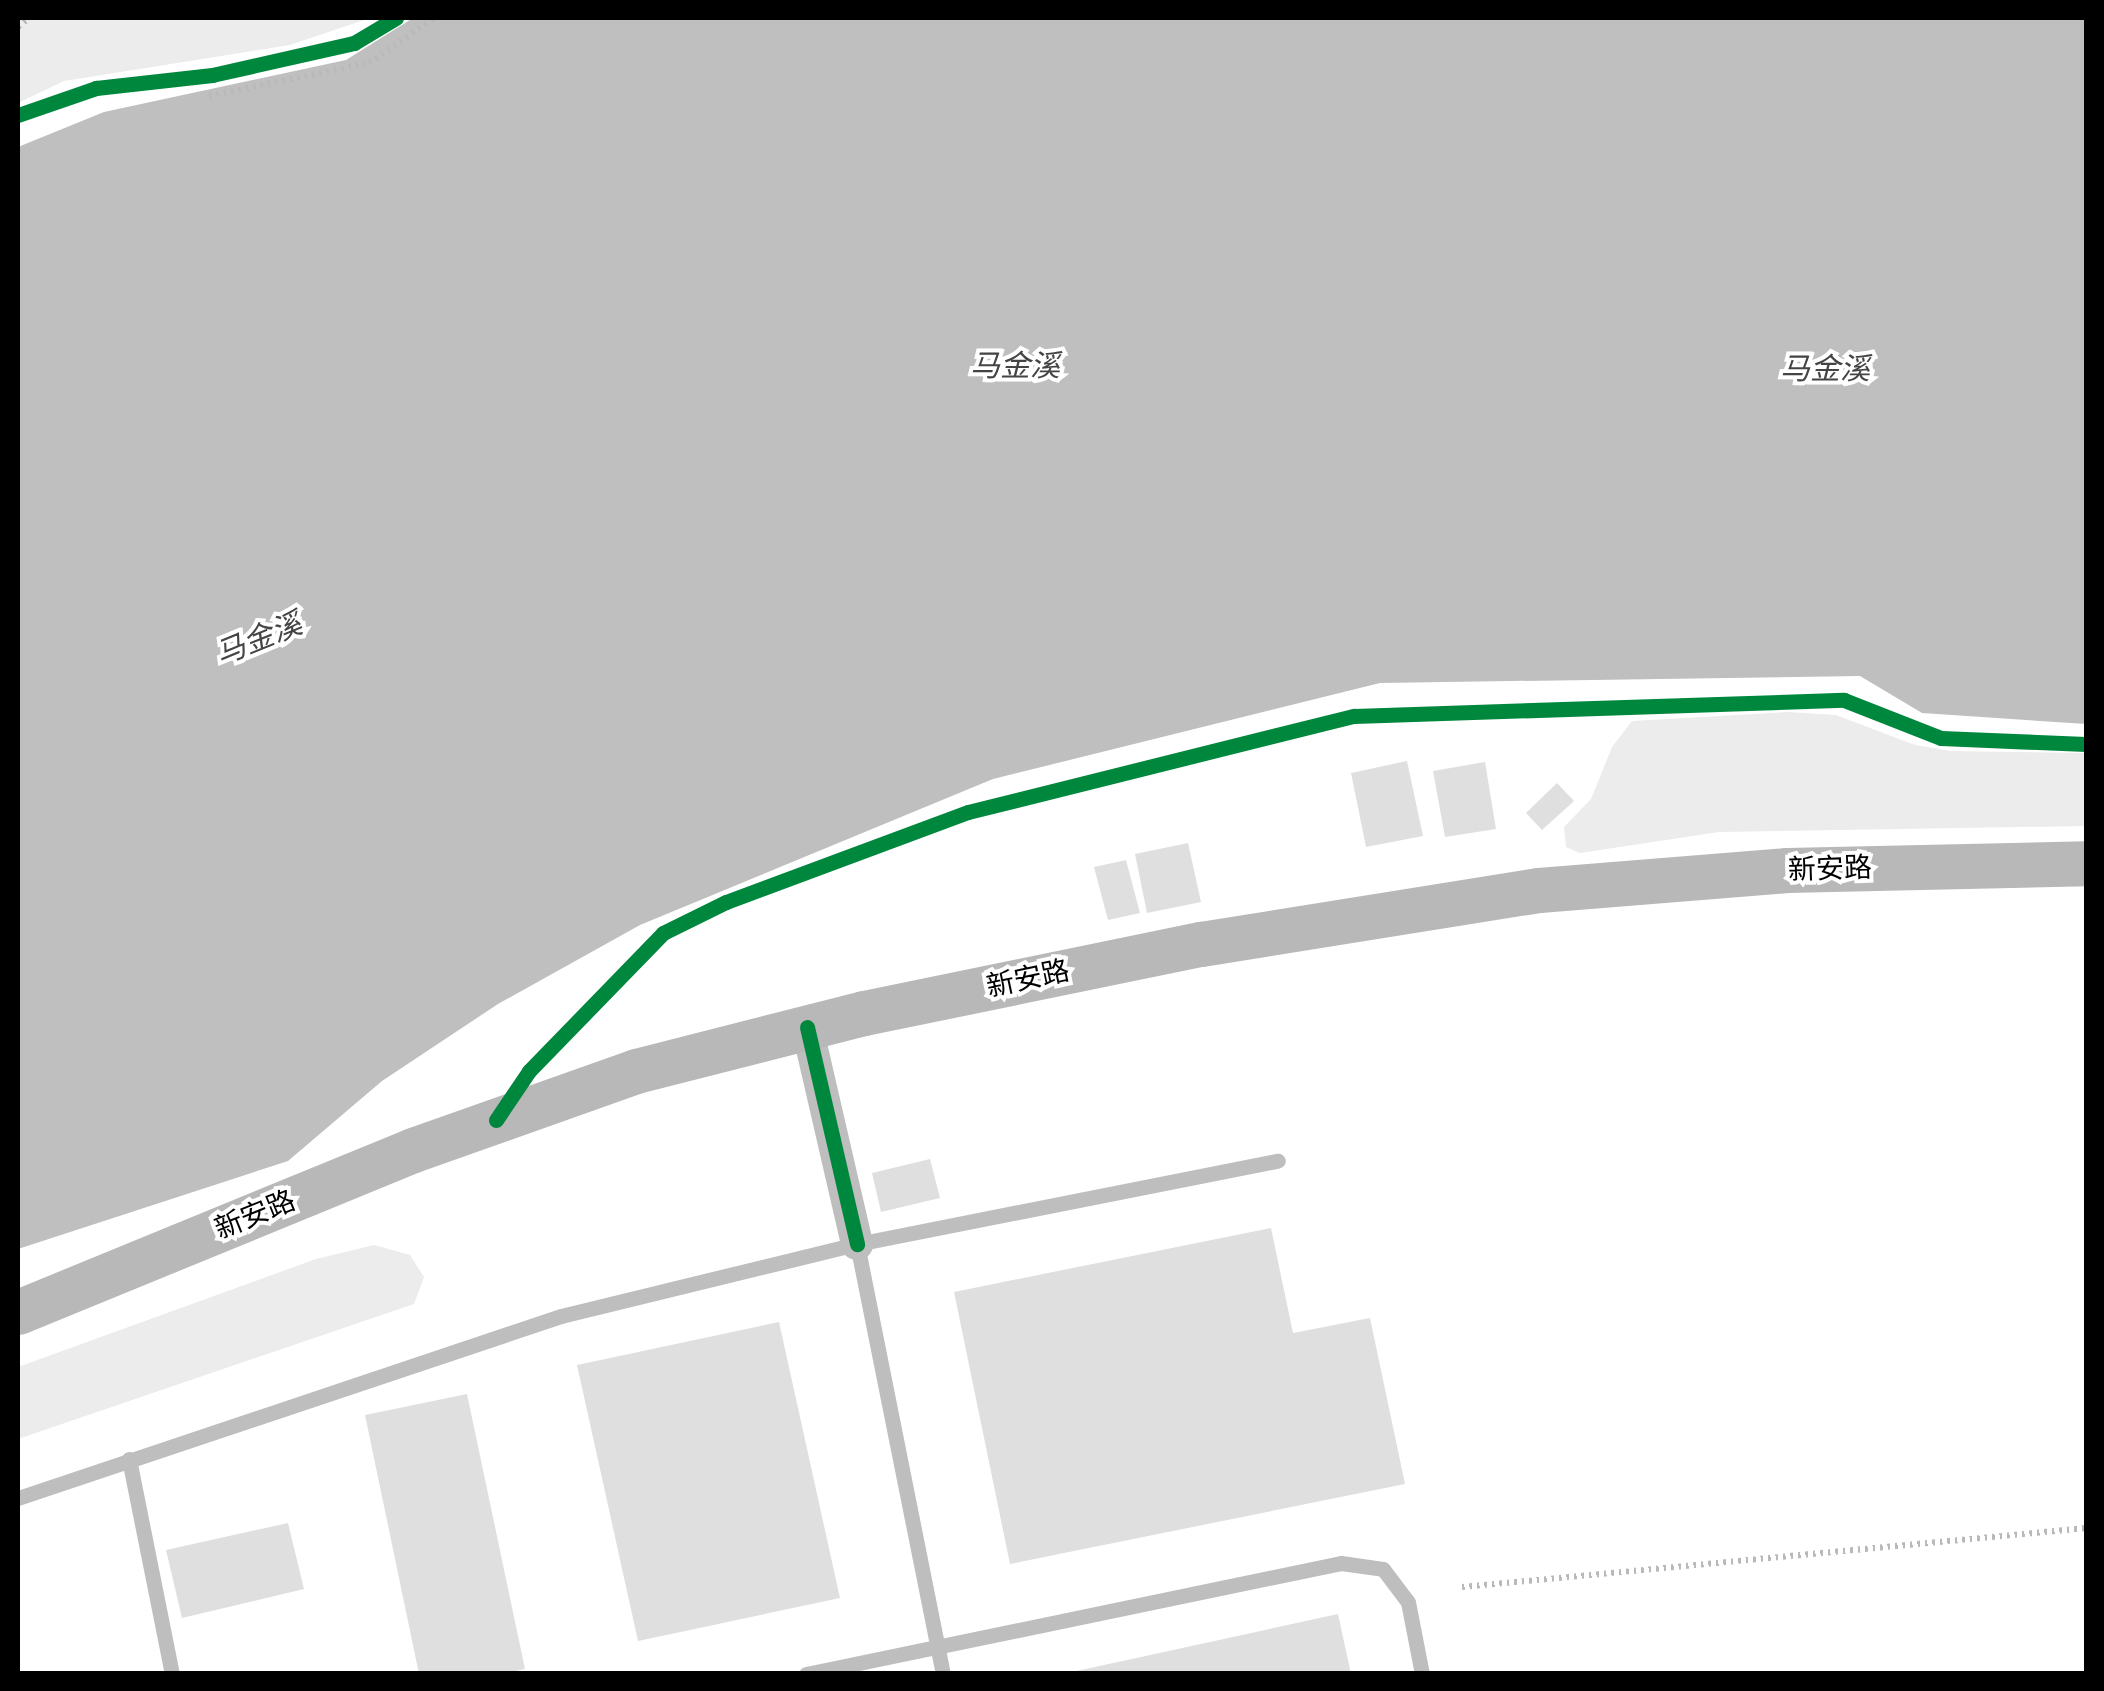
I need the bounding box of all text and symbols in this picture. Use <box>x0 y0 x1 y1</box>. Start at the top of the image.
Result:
water label: 马金溪 <box>970 349 1060 385</box>
water label: 马金溪 <box>1780 352 1870 388</box>
water label: 马金溪 <box>211 606 307 674</box>
street label: 新安路 <box>1787 851 1873 887</box>
street label: 新安路 <box>983 954 1073 1004</box>
street label: 新安路 <box>210 1184 300 1246</box>

